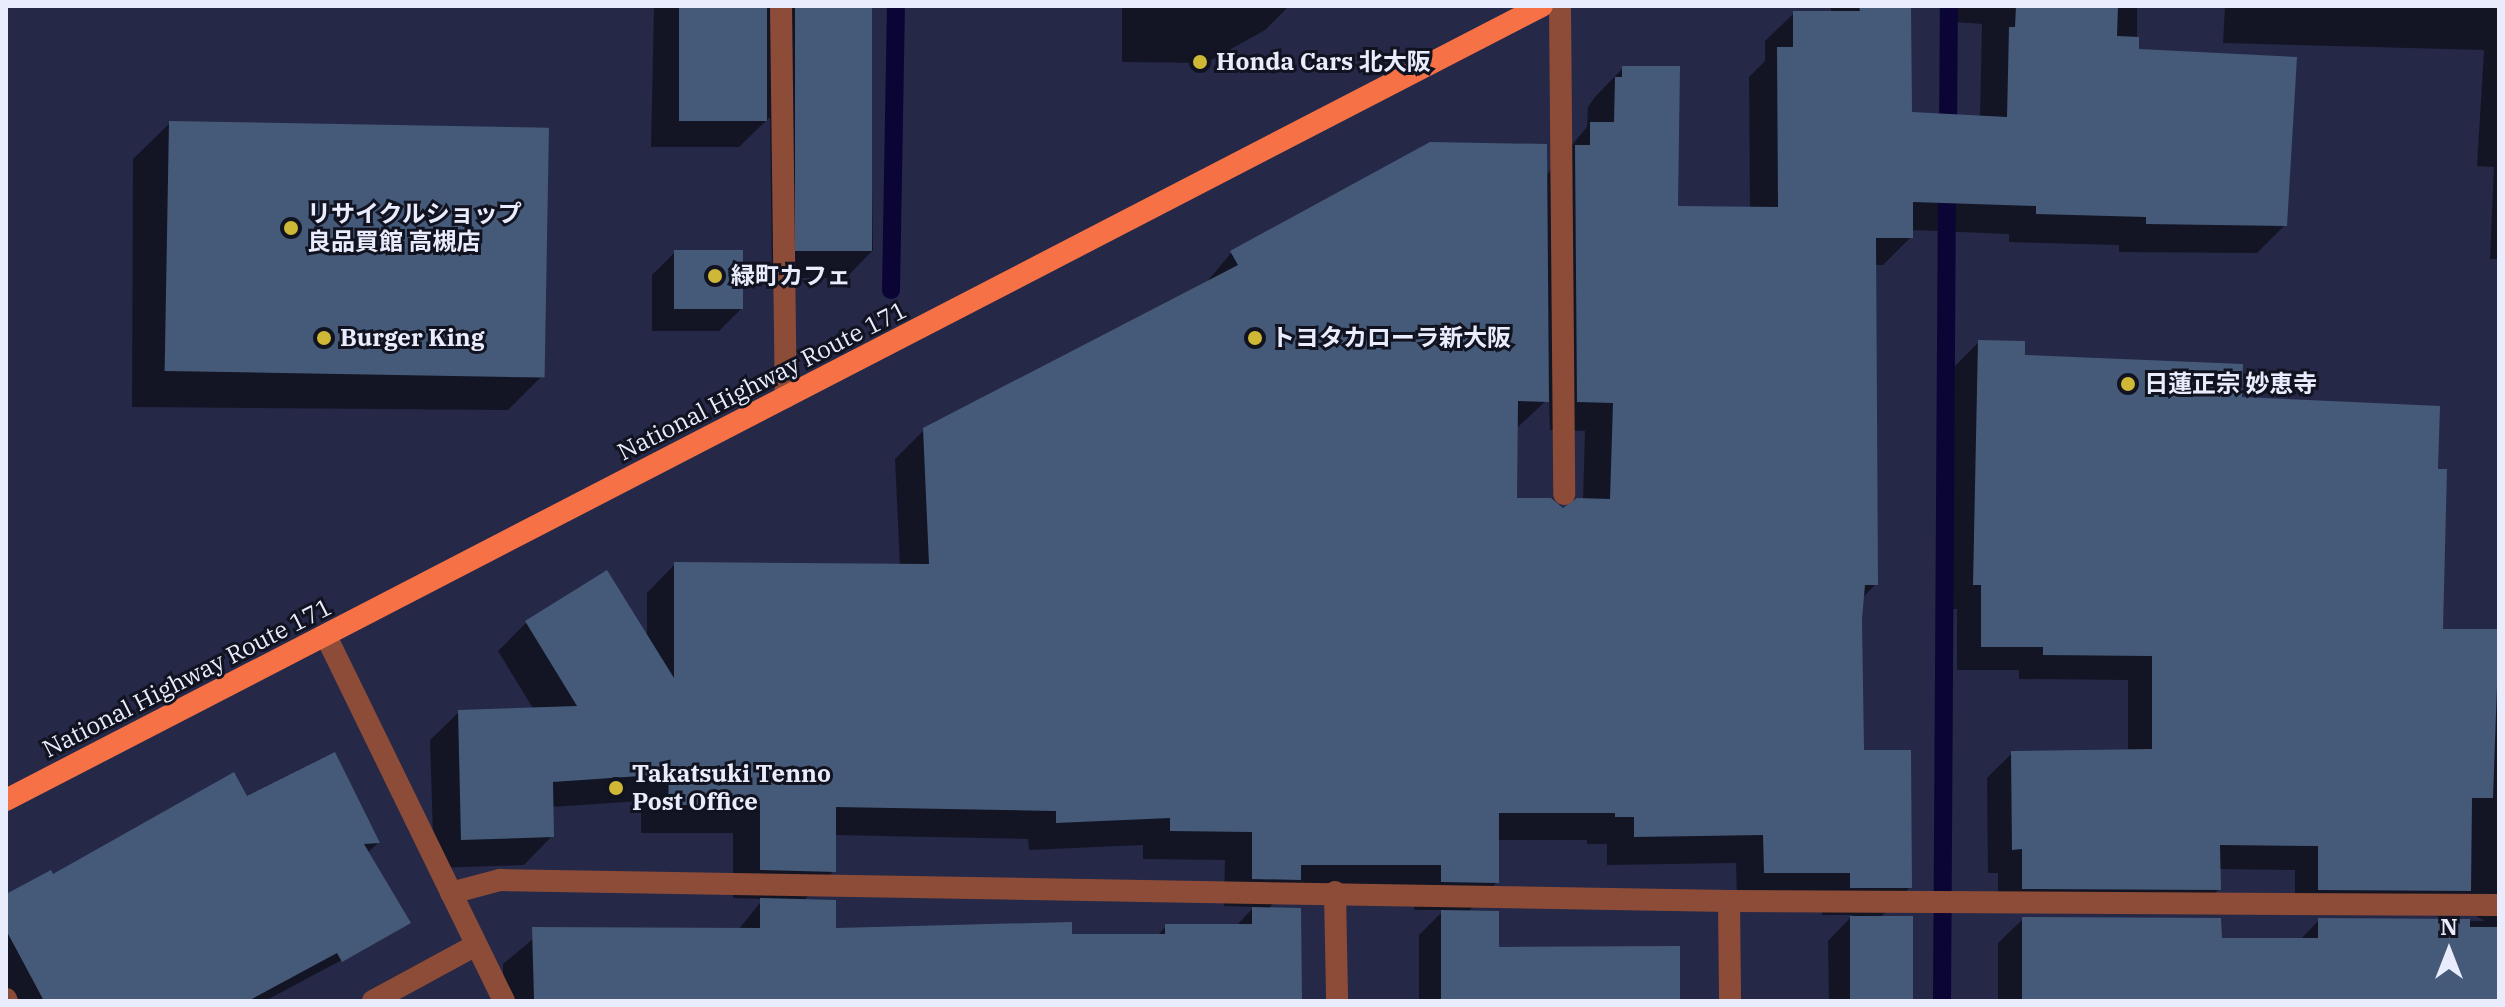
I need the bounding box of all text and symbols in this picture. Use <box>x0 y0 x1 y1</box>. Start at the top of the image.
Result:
place label: Honda Cars 北大阪 <box>1216 48 1431 76</box>
marker: Honda Cars 北大阪 <box>1191 53 1209 71</box>
place label: リサイクルショップ 良品買館 高槻店 <box>307 200 523 256</box>
marker: リサイクルショップ 良品買館 高槻店 <box>282 219 300 237</box>
place label: 緑町カフェ <box>731 262 851 290</box>
marker: 緑町カフェ <box>706 267 724 285</box>
street label: National Highway Route 171 <box>613 295 911 467</box>
place label: Burger King <box>340 324 485 352</box>
place label: トヨタカローラ新大阪 <box>1271 324 1511 352</box>
marker: Burger King <box>315 329 333 347</box>
marker: トヨタカローラ新大阪 <box>1246 329 1264 347</box>
place label: 日蓮正宗 妙恵寺 <box>2144 370 2318 398</box>
marker: 日蓮正宗 妙恵寺 <box>2119 375 2137 393</box>
street label: National Highway Route 171 <box>38 592 336 764</box>
place label: Takatsuki Tenno Post Office <box>632 760 831 816</box>
marker: Takatsuki Tenno Post Office <box>607 779 625 797</box>
north arrow <box>2409 911 2489 991</box>
text: N <box>2440 912 2458 941</box>

